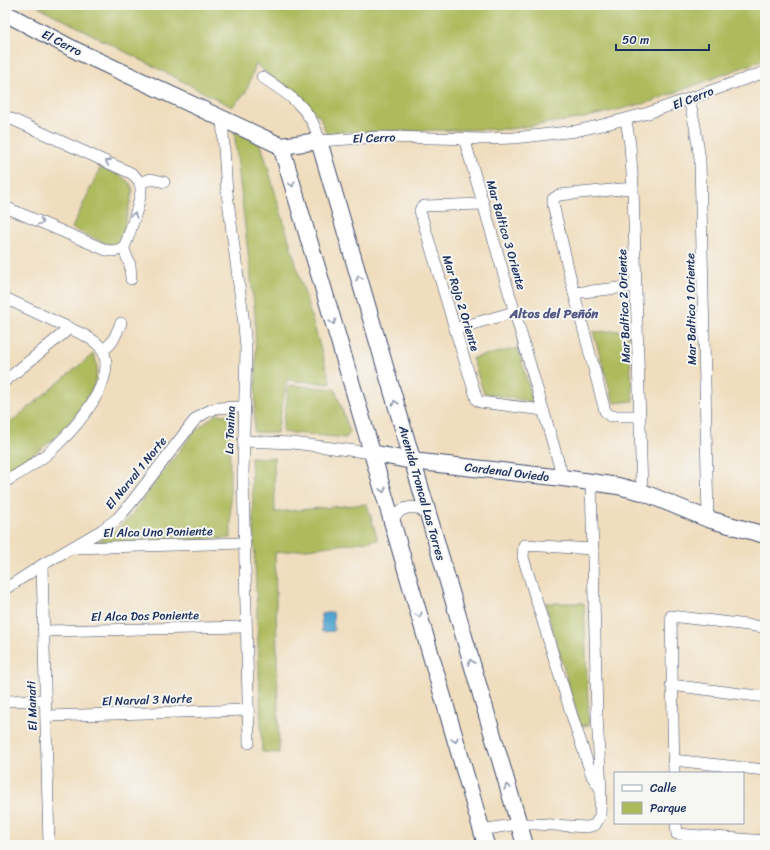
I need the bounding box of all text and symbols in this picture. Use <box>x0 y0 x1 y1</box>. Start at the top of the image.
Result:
street label: El Cerro <box>38 23 86 63</box>
scale bar <box>616 26 709 52</box>
text: 50 m <box>622 29 649 51</box>
street label: El Cerro <box>669 80 717 116</box>
street label: El Cerro <box>352 126 396 150</box>
one-way arrow <box>105 159 113 167</box>
street label: Mar Baltico 3 Oriente <box>480 177 532 293</box>
one-way arrow <box>287 180 296 187</box>
one-way arrow <box>129 212 138 219</box>
one-way arrow <box>36 217 44 225</box>
street label: Mar Baltico 2 Oriente <box>611 249 637 363</box>
street label: Mar Rojo 2 Oriente <box>436 252 486 354</box>
street label: Mar Baltico 1 Oriente <box>679 253 703 365</box>
one-way arrow <box>355 275 364 282</box>
district label: Altos del Peñón <box>509 302 599 325</box>
one-way arrow <box>328 318 337 325</box>
one-way arrow <box>391 399 400 406</box>
street label: La Tonina <box>218 405 242 455</box>
street label: Avenida Troncal Las Torres <box>392 422 452 564</box>
street label: El Narval 1 Norte <box>99 431 173 515</box>
street label: Cardenal Oviedo <box>463 456 551 488</box>
one-way arrow <box>378 487 387 494</box>
street label: El Alca Uno Poniente <box>103 520 213 544</box>
street label: El Alca Dos Poniente <box>91 604 199 628</box>
one-way arrow <box>414 612 423 619</box>
one-way arrow <box>467 659 476 666</box>
street label: El Manati <box>20 680 44 731</box>
street label: El Narval 3 Norte <box>101 687 193 713</box>
one-way arrow <box>450 736 459 743</box>
legend <box>614 772 744 824</box>
text: Calle <box>650 777 677 799</box>
one-way arrow <box>503 783 512 790</box>
text: Parque <box>650 797 687 819</box>

